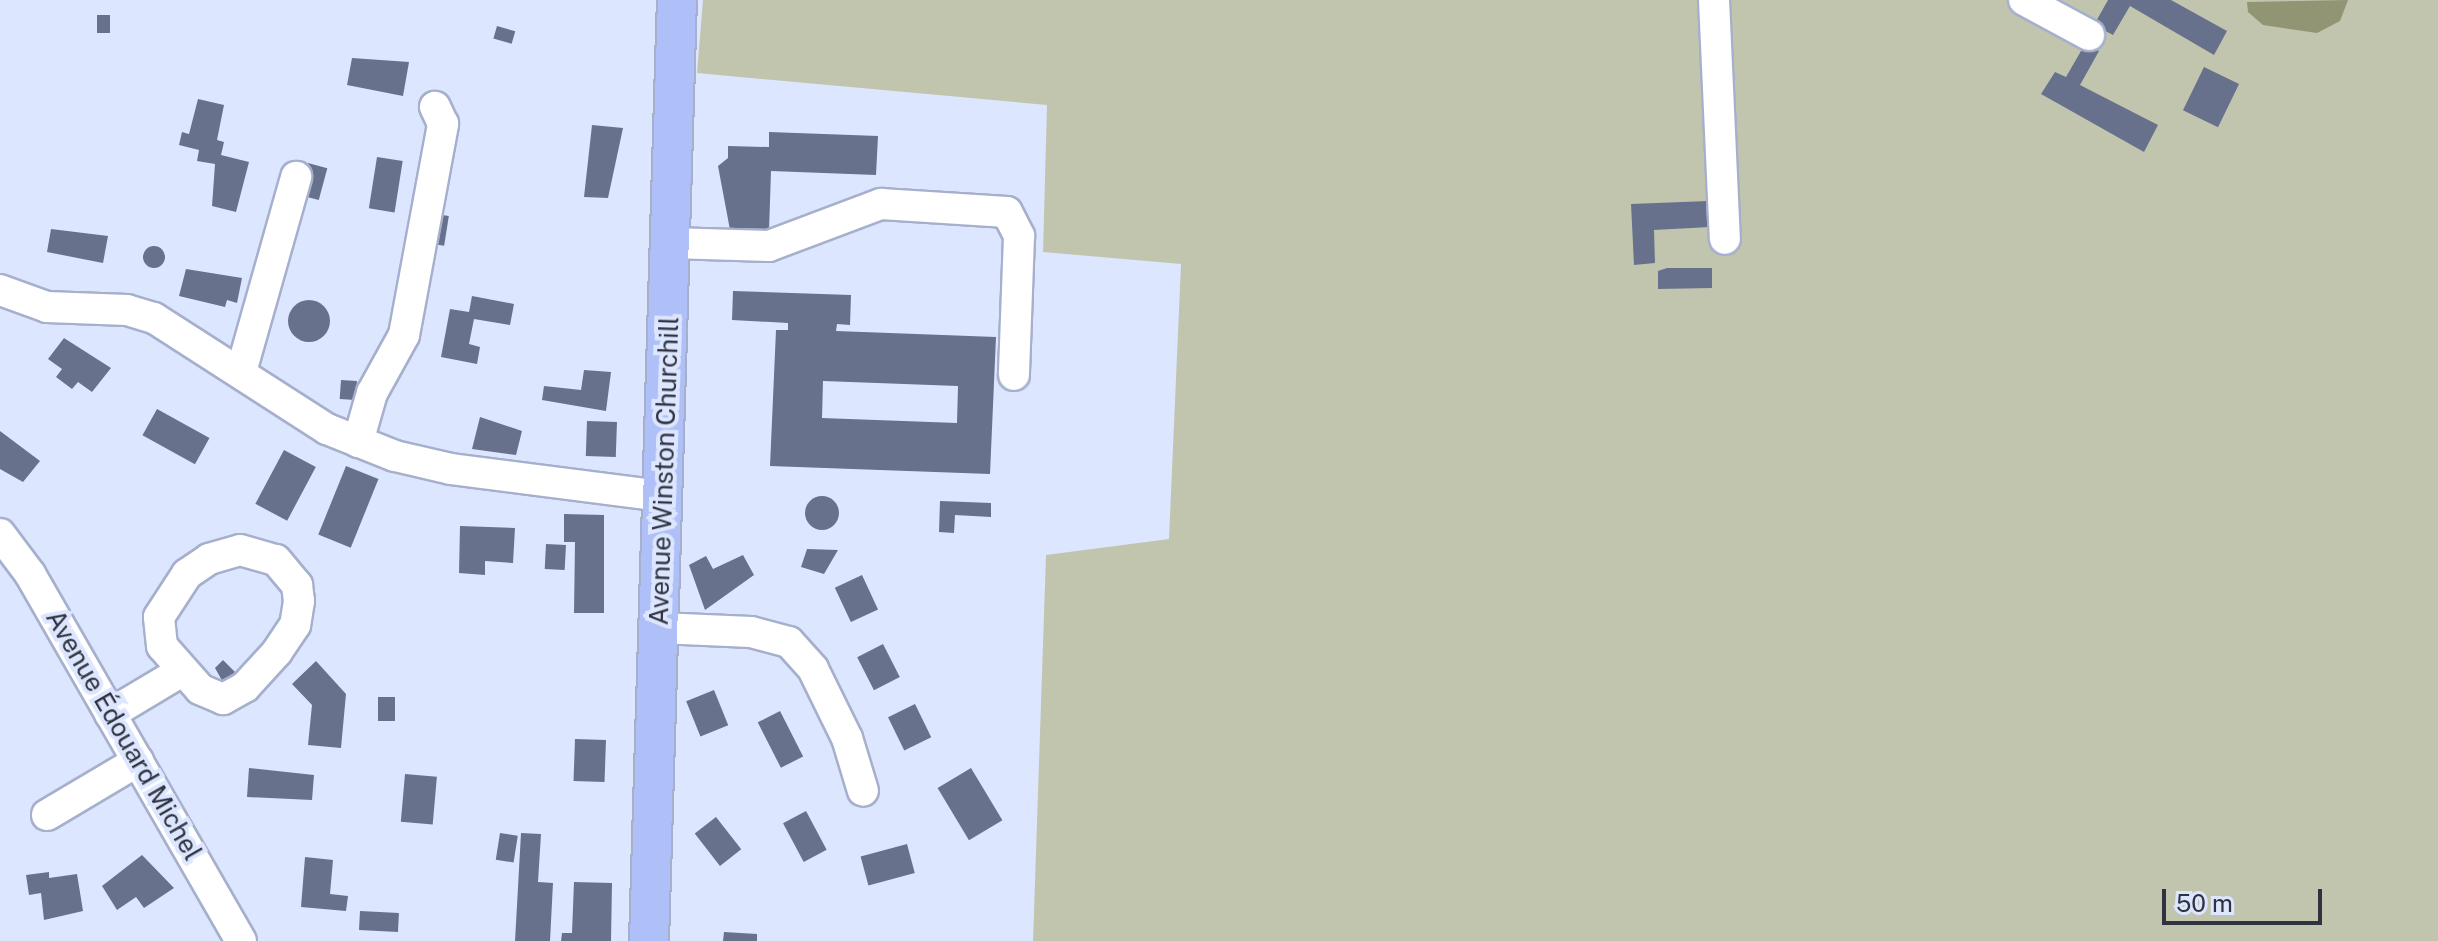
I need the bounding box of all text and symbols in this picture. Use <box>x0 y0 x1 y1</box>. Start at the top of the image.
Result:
street label: Avenue Winston Churchill <box>643 316 685 626</box>
street label: Avenue Édouard Michel <box>39 604 209 866</box>
scale bar <box>2166 873 2326 923</box>
text: 50 m <box>2176 889 2233 917</box>

